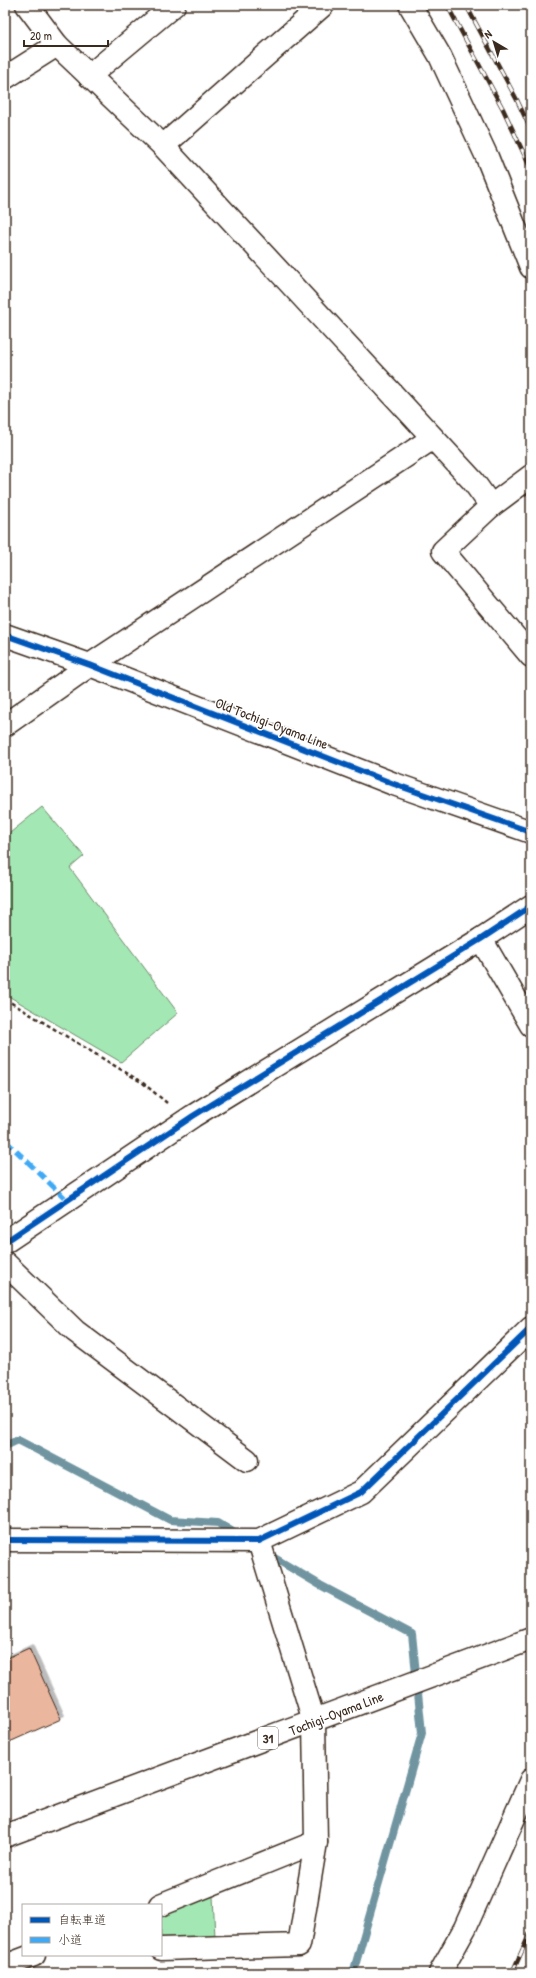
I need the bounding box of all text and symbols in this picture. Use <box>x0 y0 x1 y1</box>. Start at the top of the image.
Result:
scale bar <box>24 22 108 48</box>
north arrow <box>474 22 514 62</box>
text: 20 m <box>30 27 52 44</box>
text: N <box>481 27 495 41</box>
street label: Old Tochigi-Oyama Line <box>212 693 332 754</box>
street label: Tochigi-Oyama Line <box>286 1686 387 1741</box>
road number: 31 <box>258 1727 278 1749</box>
legend <box>22 1904 162 1956</box>
text: 自転車道 <box>58 1911 106 1928</box>
text: 小道 <box>58 1931 82 1948</box>

